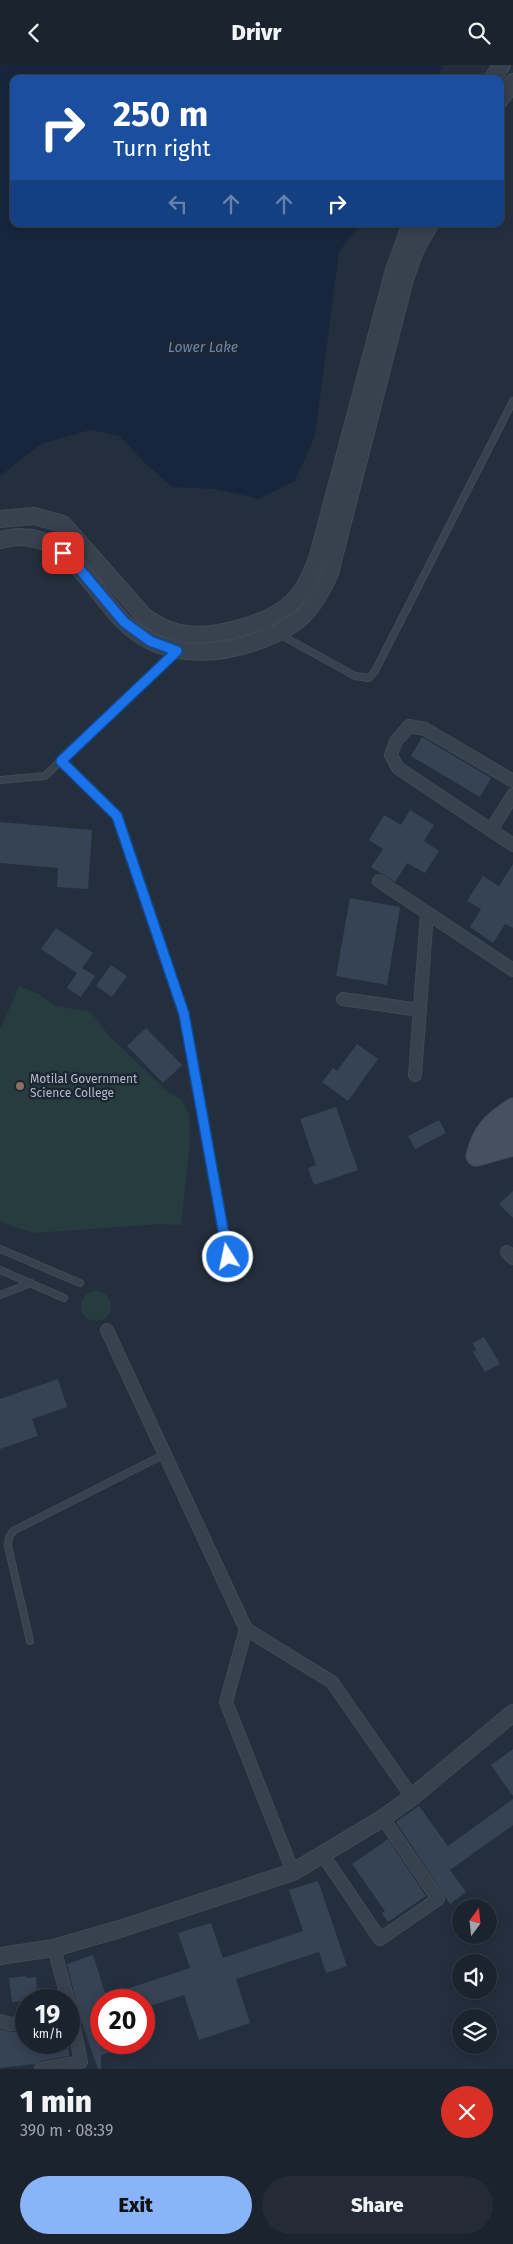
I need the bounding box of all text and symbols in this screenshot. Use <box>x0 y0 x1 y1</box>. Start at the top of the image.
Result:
icon: back <box>20 19 48 47</box>
text: Drivr <box>232 19 281 46</box>
icon: search <box>465 19 493 47</box>
text: 250 m <box>113 93 208 135</box>
icon: right <box>30 95 95 160</box>
text: Turn right <box>113 135 210 162</box>
icon: left <box>164 190 192 218</box>
icon: ahead <box>217 190 245 218</box>
icon: ahead <box>270 190 298 218</box>
icon: right <box>323 190 351 218</box>
water label: Lower Lake <box>168 339 238 356</box>
pin <box>42 532 84 574</box>
icon: arrive <box>49 539 77 567</box>
place label: Motilal Government Science College <box>30 1072 138 1100</box>
marker: Motilal Government Science College <box>14 1080 26 1092</box>
position arrow <box>201 1230 253 1282</box>
north arrow <box>452 1899 498 1944</box>
map controls <box>452 1899 497 2054</box>
button: sound <box>452 1954 497 1999</box>
speed limit sign: 20 <box>90 1989 155 2054</box>
text: 19 <box>35 2000 60 2030</box>
button: layers <box>452 2009 497 2054</box>
text: km/h <box>33 2027 62 2041</box>
text: 1 min <box>20 2084 92 2120</box>
button: close <box>441 2086 493 2138</box>
text: 390 m · 08:39 <box>20 2121 113 2140</box>
button: Exit <box>20 2176 252 2234</box>
button: Share <box>262 2176 493 2234</box>

